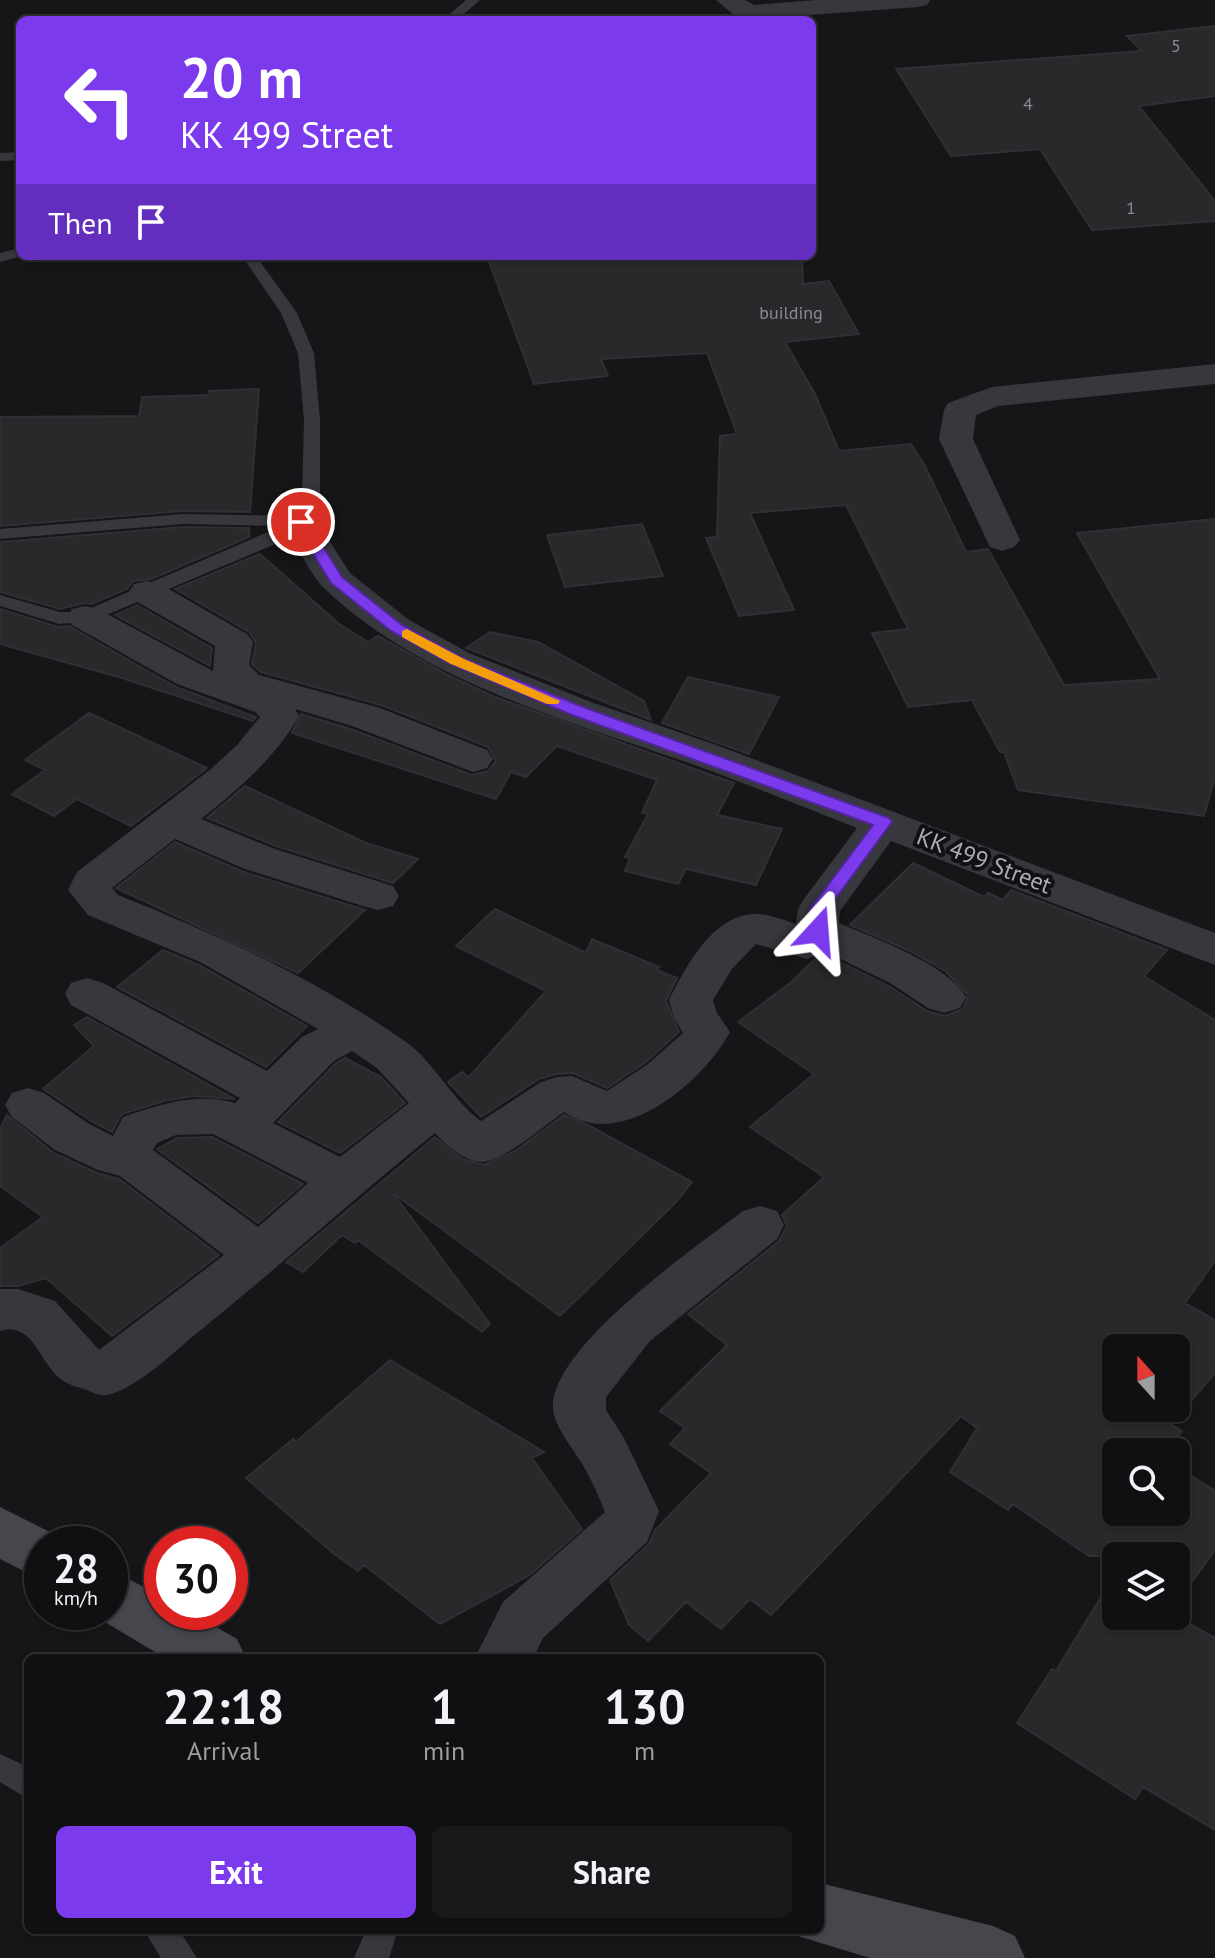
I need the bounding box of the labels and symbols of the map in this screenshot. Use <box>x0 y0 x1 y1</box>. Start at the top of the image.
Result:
house number: 5 <box>1171 34 1181 57</box>
house number: 4 <box>1023 92 1033 115</box>
house number: 1 <box>1126 196 1136 219</box>
house number: building <box>759 301 823 324</box>
pin <box>267 488 335 556</box>
street label: KK 499 Street <box>912 821 1056 900</box>
position arrow <box>776 889 860 973</box>
north arrow <box>1102 1334 1190 1422</box>
speed limit sign: 30 <box>144 1526 248 1630</box>

